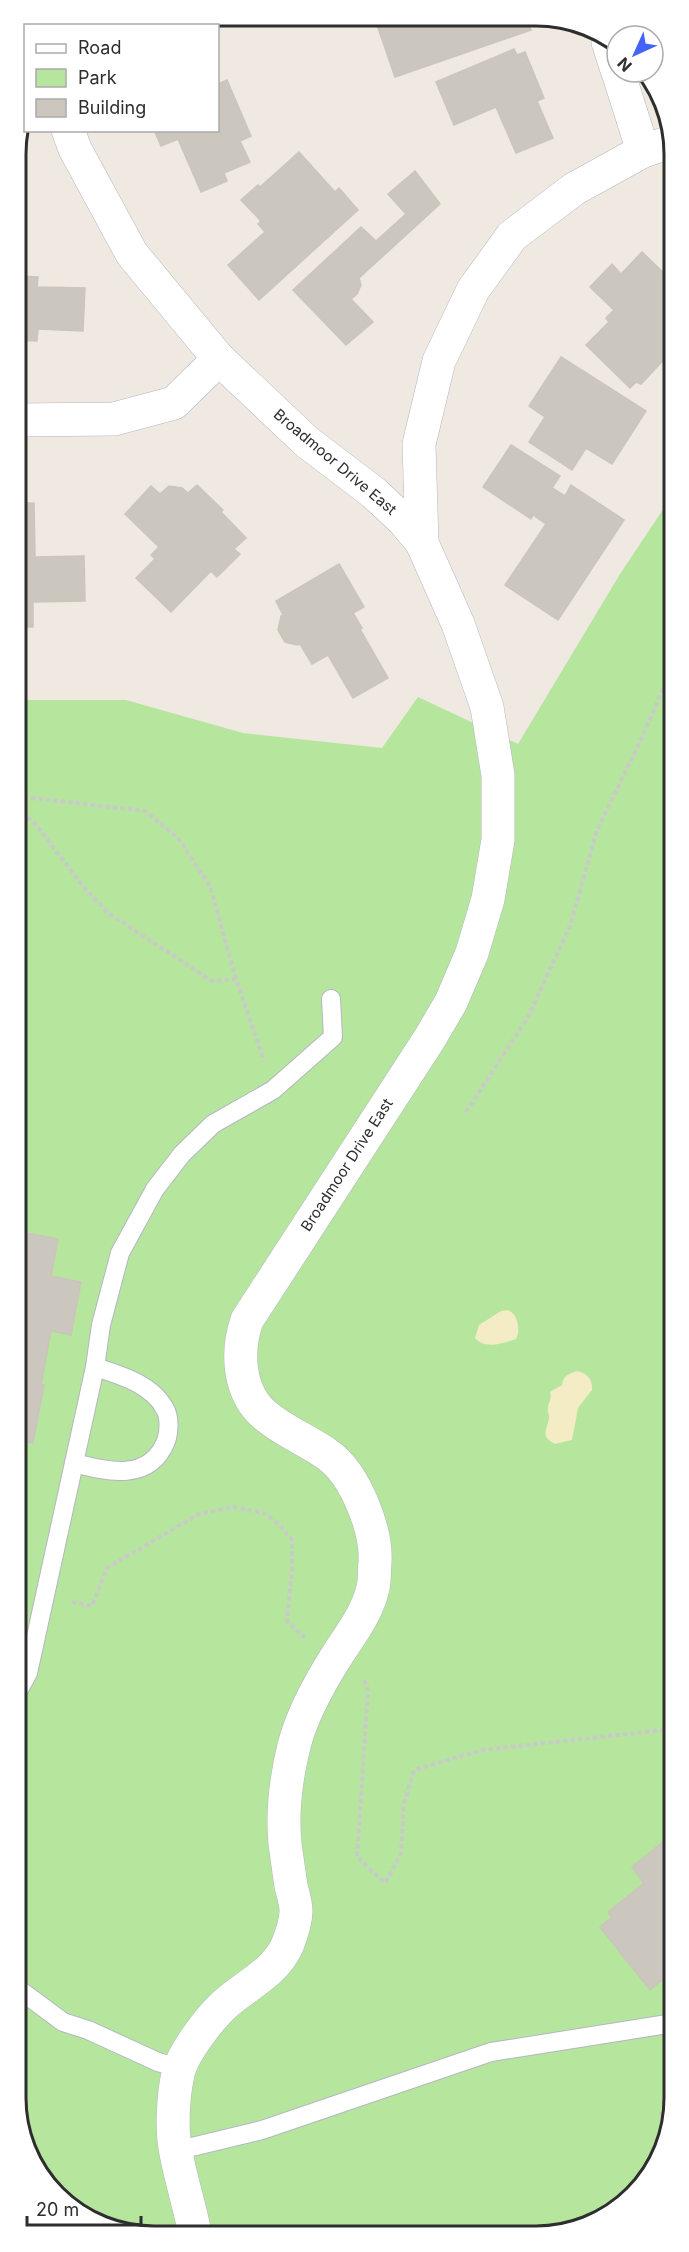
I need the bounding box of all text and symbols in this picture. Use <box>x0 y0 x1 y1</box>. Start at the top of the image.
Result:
legend <box>24 24 219 132</box>
north arrow <box>605 24 665 84</box>
text: Road <box>78 37 121 58</box>
text: N <box>613 53 636 76</box>
text: Park <box>78 67 117 88</box>
text: Building <box>78 97 146 118</box>
street label: Broadmoor Drive East <box>270 405 401 519</box>
street label: Broadmoor Drive East <box>296 1095 397 1235</box>
scale bar <box>27 2189 141 2227</box>
text: 20 m <box>36 2199 79 2220</box>

